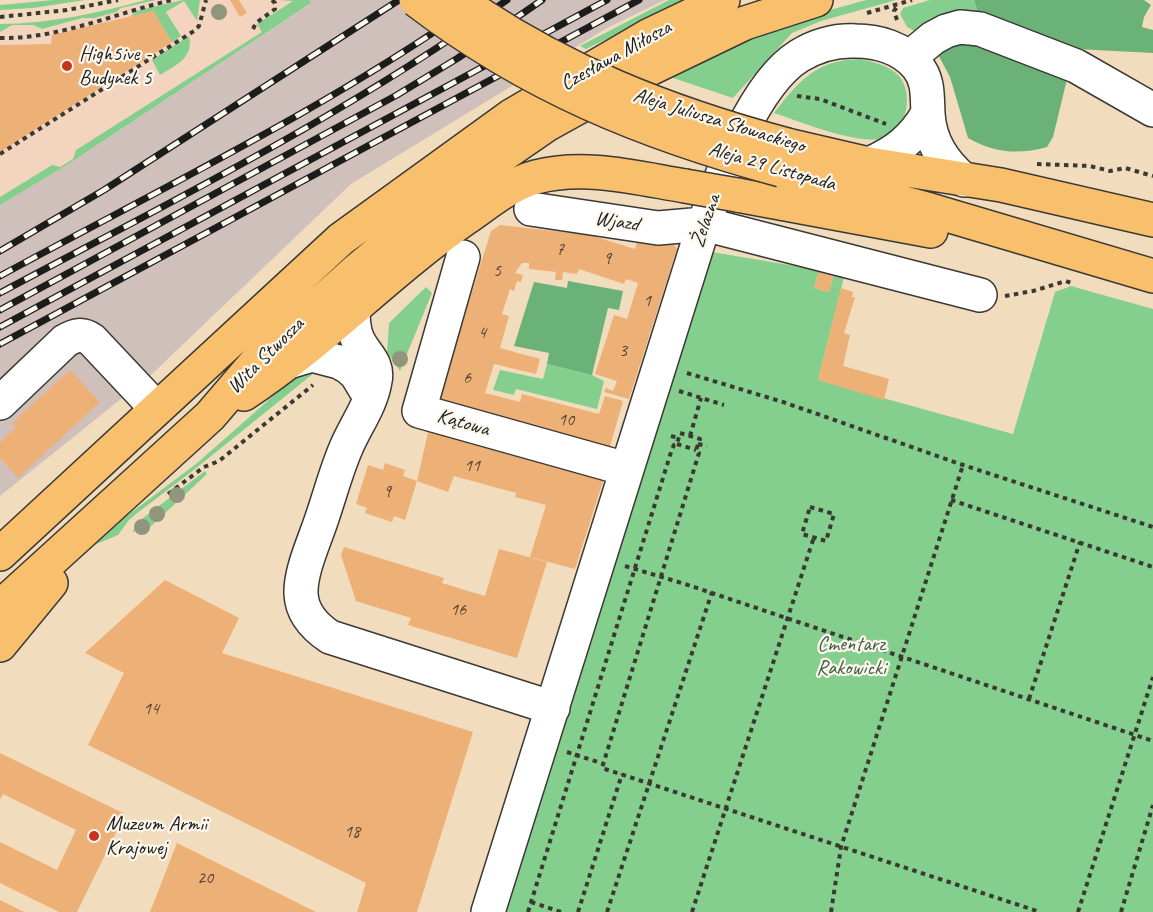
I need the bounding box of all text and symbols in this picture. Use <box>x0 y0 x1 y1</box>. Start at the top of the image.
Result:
street label: Czesława Miłosza <box>556 15 676 97</box>
place label: High5ive - Budynek 5 <box>79 41 152 91</box>
marker: High5ive - Budynek 5 <box>60 59 74 73</box>
street label: Aleja Juliusza Słowackiego <box>630 83 808 159</box>
street label: Aleja 29 Listopada <box>705 137 839 197</box>
street label: Żelazna <box>685 191 727 251</box>
street label: Wjazd <box>593 206 641 238</box>
house number: 7 <box>556 239 564 261</box>
house number: 9 <box>603 248 611 270</box>
house number: 5 <box>493 260 501 282</box>
house number: 1 <box>643 290 651 312</box>
street label: Wita Stwosza <box>222 312 310 400</box>
house number: 4 <box>478 322 486 344</box>
house number: 3 <box>619 340 627 362</box>
house number: 6 <box>463 367 471 389</box>
street label: Kątowa <box>434 404 492 442</box>
house number: 10 <box>558 409 574 431</box>
house number: 11 <box>464 455 480 477</box>
house number: 9 <box>383 481 391 503</box>
house number: 16 <box>450 599 466 621</box>
park label: Cmentarz Rakowicki <box>816 631 886 681</box>
house number: 14 <box>143 698 159 720</box>
place label: Muzeum Armii Krajowej <box>106 811 207 861</box>
house number: 18 <box>344 821 360 843</box>
marker: Muzeum Armii Krajowej <box>87 829 101 843</box>
house number: 20 <box>197 867 213 889</box>

